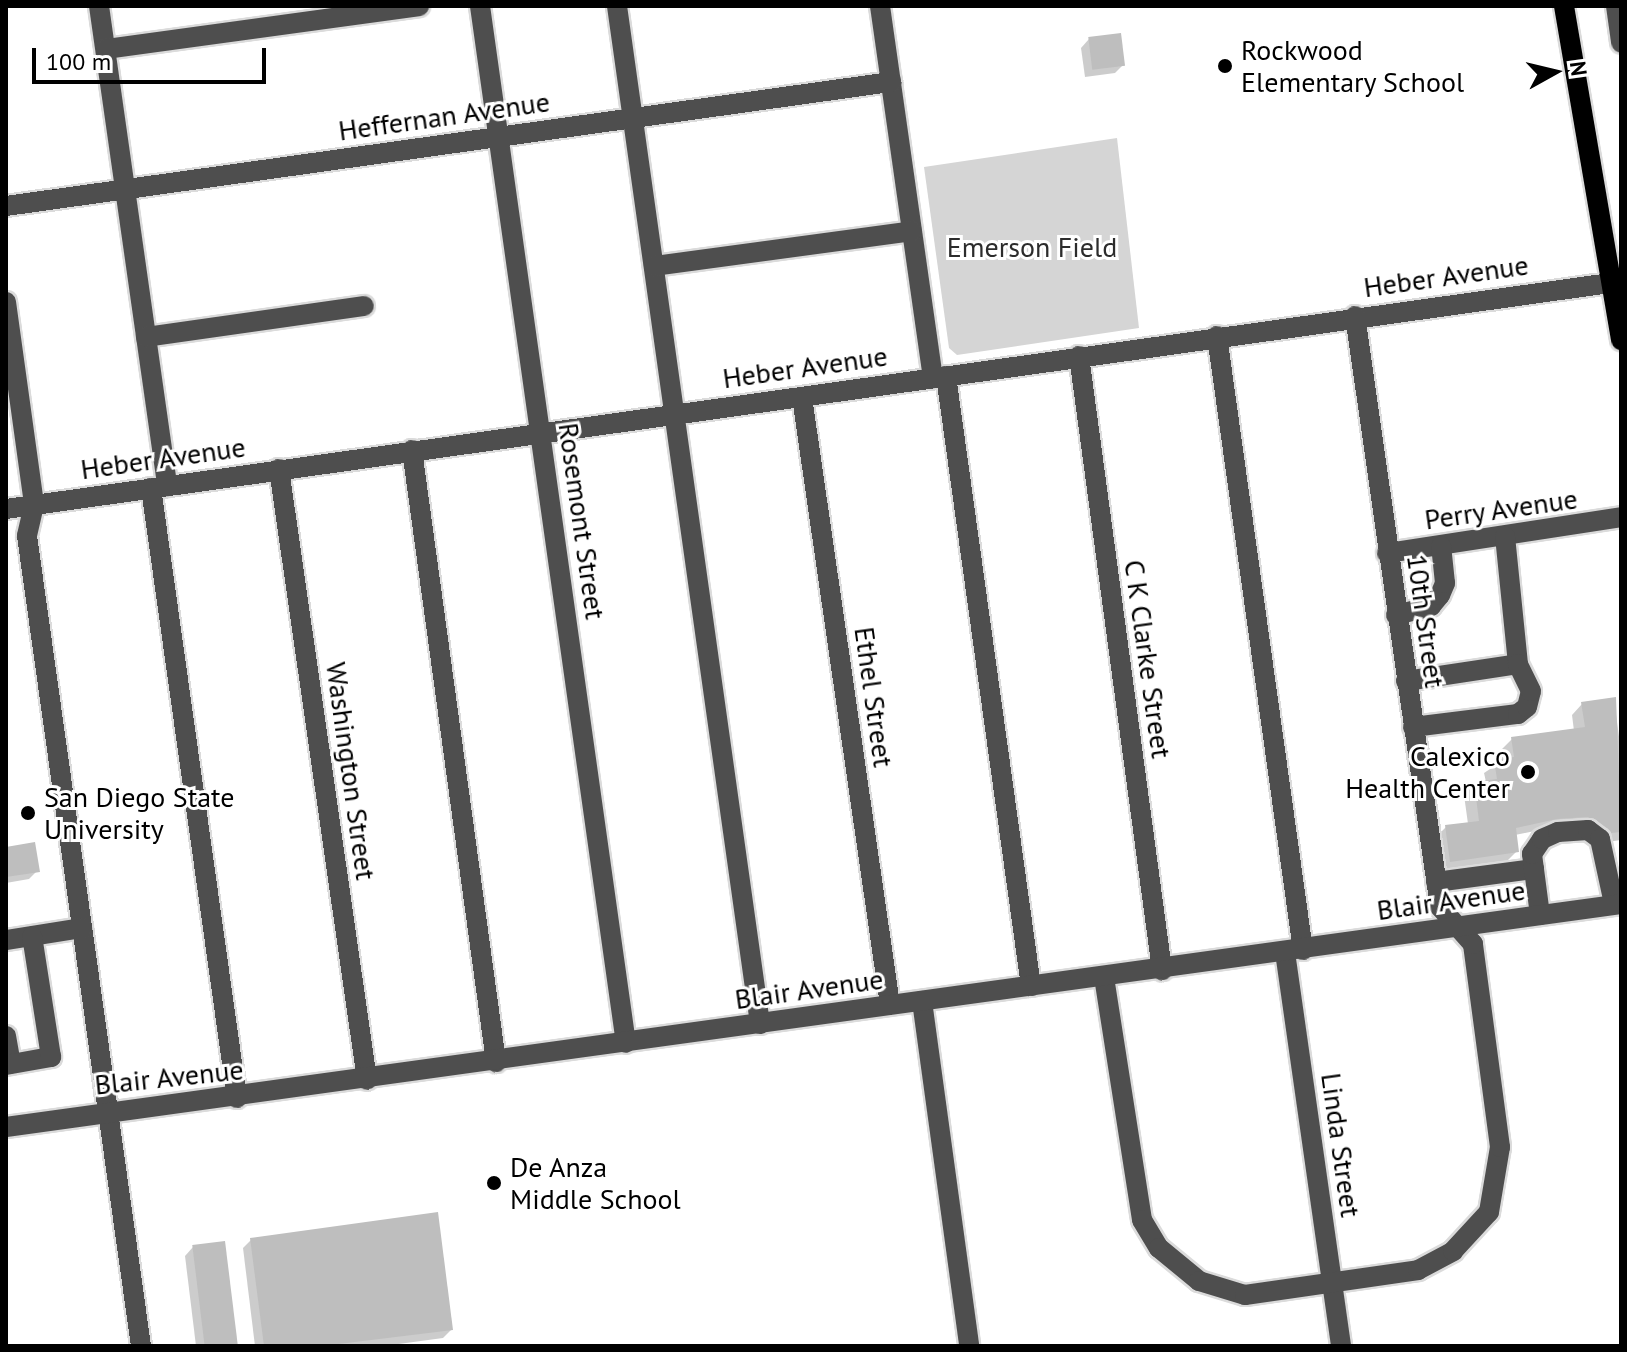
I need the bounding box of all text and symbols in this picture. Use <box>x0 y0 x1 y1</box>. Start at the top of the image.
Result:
scale bar <box>36 32 270 82</box>
north arrow <box>1515 32 1595 112</box>
place label: Rockwood Elementary School <box>1241 33 1465 99</box>
text: 100 m <box>46 46 111 77</box>
marker: Rockwood Elementary School <box>1216 57 1234 75</box>
text: N <box>1564 60 1594 78</box>
street label: Heffernan Avenue <box>336 84 552 148</box>
park label: Emerson Field <box>947 230 1117 264</box>
street label: Heber Avenue <box>1361 248 1531 304</box>
street label: Heber Avenue <box>720 339 890 395</box>
street label: Rosemont Street <box>552 421 612 621</box>
street label: Heber Avenue <box>78 430 248 486</box>
street label: Perry Avenue <box>1421 482 1581 536</box>
street label: 10th Street <box>1400 552 1452 690</box>
street label: C K Clarke Street <box>1117 557 1179 761</box>
street label: Ethel Street <box>848 625 900 769</box>
street label: Washington Street <box>319 660 383 882</box>
place label: Calexico Health Center <box>1345 739 1510 805</box>
marker: Calexico Health Center <box>1517 761 1539 783</box>
place label: San Diego State University <box>44 780 234 846</box>
marker: San Diego State University <box>19 804 37 822</box>
street label: Blair Avenue <box>1374 873 1528 927</box>
street label: Blair Avenue <box>732 962 886 1016</box>
street label: Blair Avenue <box>92 1052 246 1102</box>
street label: Linda Street <box>1314 1071 1368 1219</box>
place label: De Anza Middle School <box>510 1150 681 1216</box>
marker: De Anza Middle School <box>485 1174 503 1192</box>

